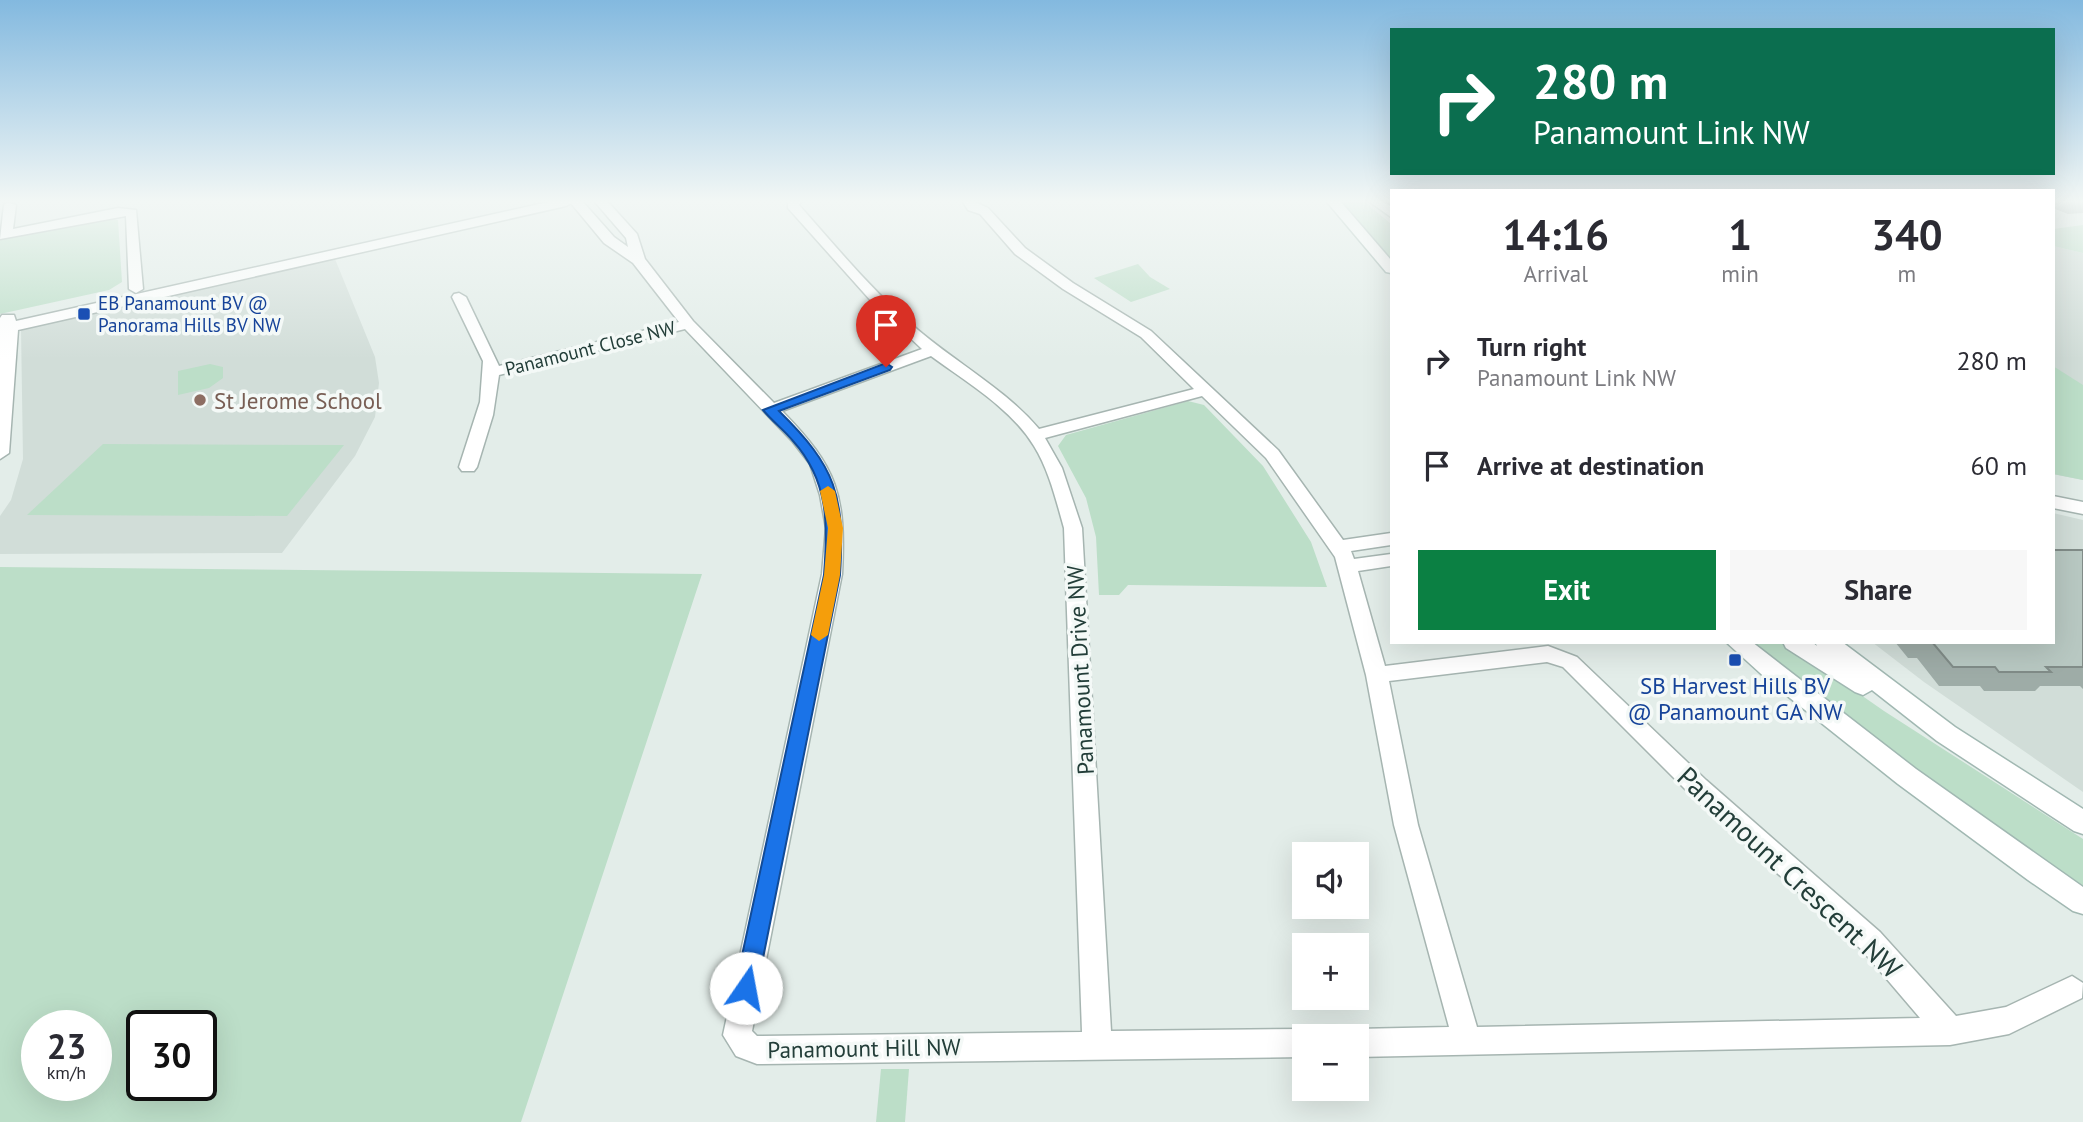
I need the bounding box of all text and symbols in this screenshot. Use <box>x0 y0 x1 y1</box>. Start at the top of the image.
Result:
text: 280 m <box>1533 49 1668 113</box>
icon: right <box>1418 56 1509 147</box>
text: Panamount Link NW <box>1533 111 1810 153</box>
text: 14:16 <box>1502 207 1609 262</box>
text: 1 <box>1728 207 1752 262</box>
text: 340 <box>1871 207 1943 262</box>
text: Arrival <box>1523 259 1588 288</box>
text: min <box>1721 259 1759 288</box>
text: m <box>1898 259 1916 288</box>
place label: EB Panamount BV @ Panorama Hills BV NW <box>98 291 281 337</box>
pin <box>856 295 916 367</box>
marker: EB Panamount BV @ Panorama Hills BV NW <box>76 306 92 322</box>
icon: arrive <box>867 306 905 344</box>
street label: Panamount Close NW <box>502 315 678 381</box>
text: Turn right <box>1477 330 1586 363</box>
icon: right <box>1418 342 1456 380</box>
text: 280 m <box>1956 344 2027 377</box>
text: Panamount Link NW <box>1477 363 1676 392</box>
place label: St Jerome School <box>214 386 382 415</box>
marker: St Jerome School <box>192 392 208 408</box>
icon: arrive <box>1418 447 1456 485</box>
text: Arrive at destination <box>1477 449 1704 482</box>
text: 60 m <box>1971 449 2027 482</box>
button: Exit <box>1418 550 1716 630</box>
button: Share <box>1730 550 2027 630</box>
street label: Panamount Drive NW <box>1060 565 1100 775</box>
marker: SB Harvest Hills BV @ Panamount GA NW <box>1727 652 1743 668</box>
place label: SB Harvest Hills BV @ Panamount GA NW <box>1627 671 1843 726</box>
street label: Panamount Crescent NW <box>1670 758 1910 986</box>
map controls <box>1292 842 1369 1101</box>
button: sound <box>1292 842 1369 919</box>
button: + <box>1292 933 1369 1010</box>
position arrow <box>709 951 783 1025</box>
speed limit sign: 30 <box>126 1010 217 1101</box>
text: 23 <box>47 1023 86 1069</box>
button: − <box>1292 1024 1369 1101</box>
street label: Panamount Hill NW <box>767 1032 961 1064</box>
text: km/h <box>47 1061 86 1084</box>

